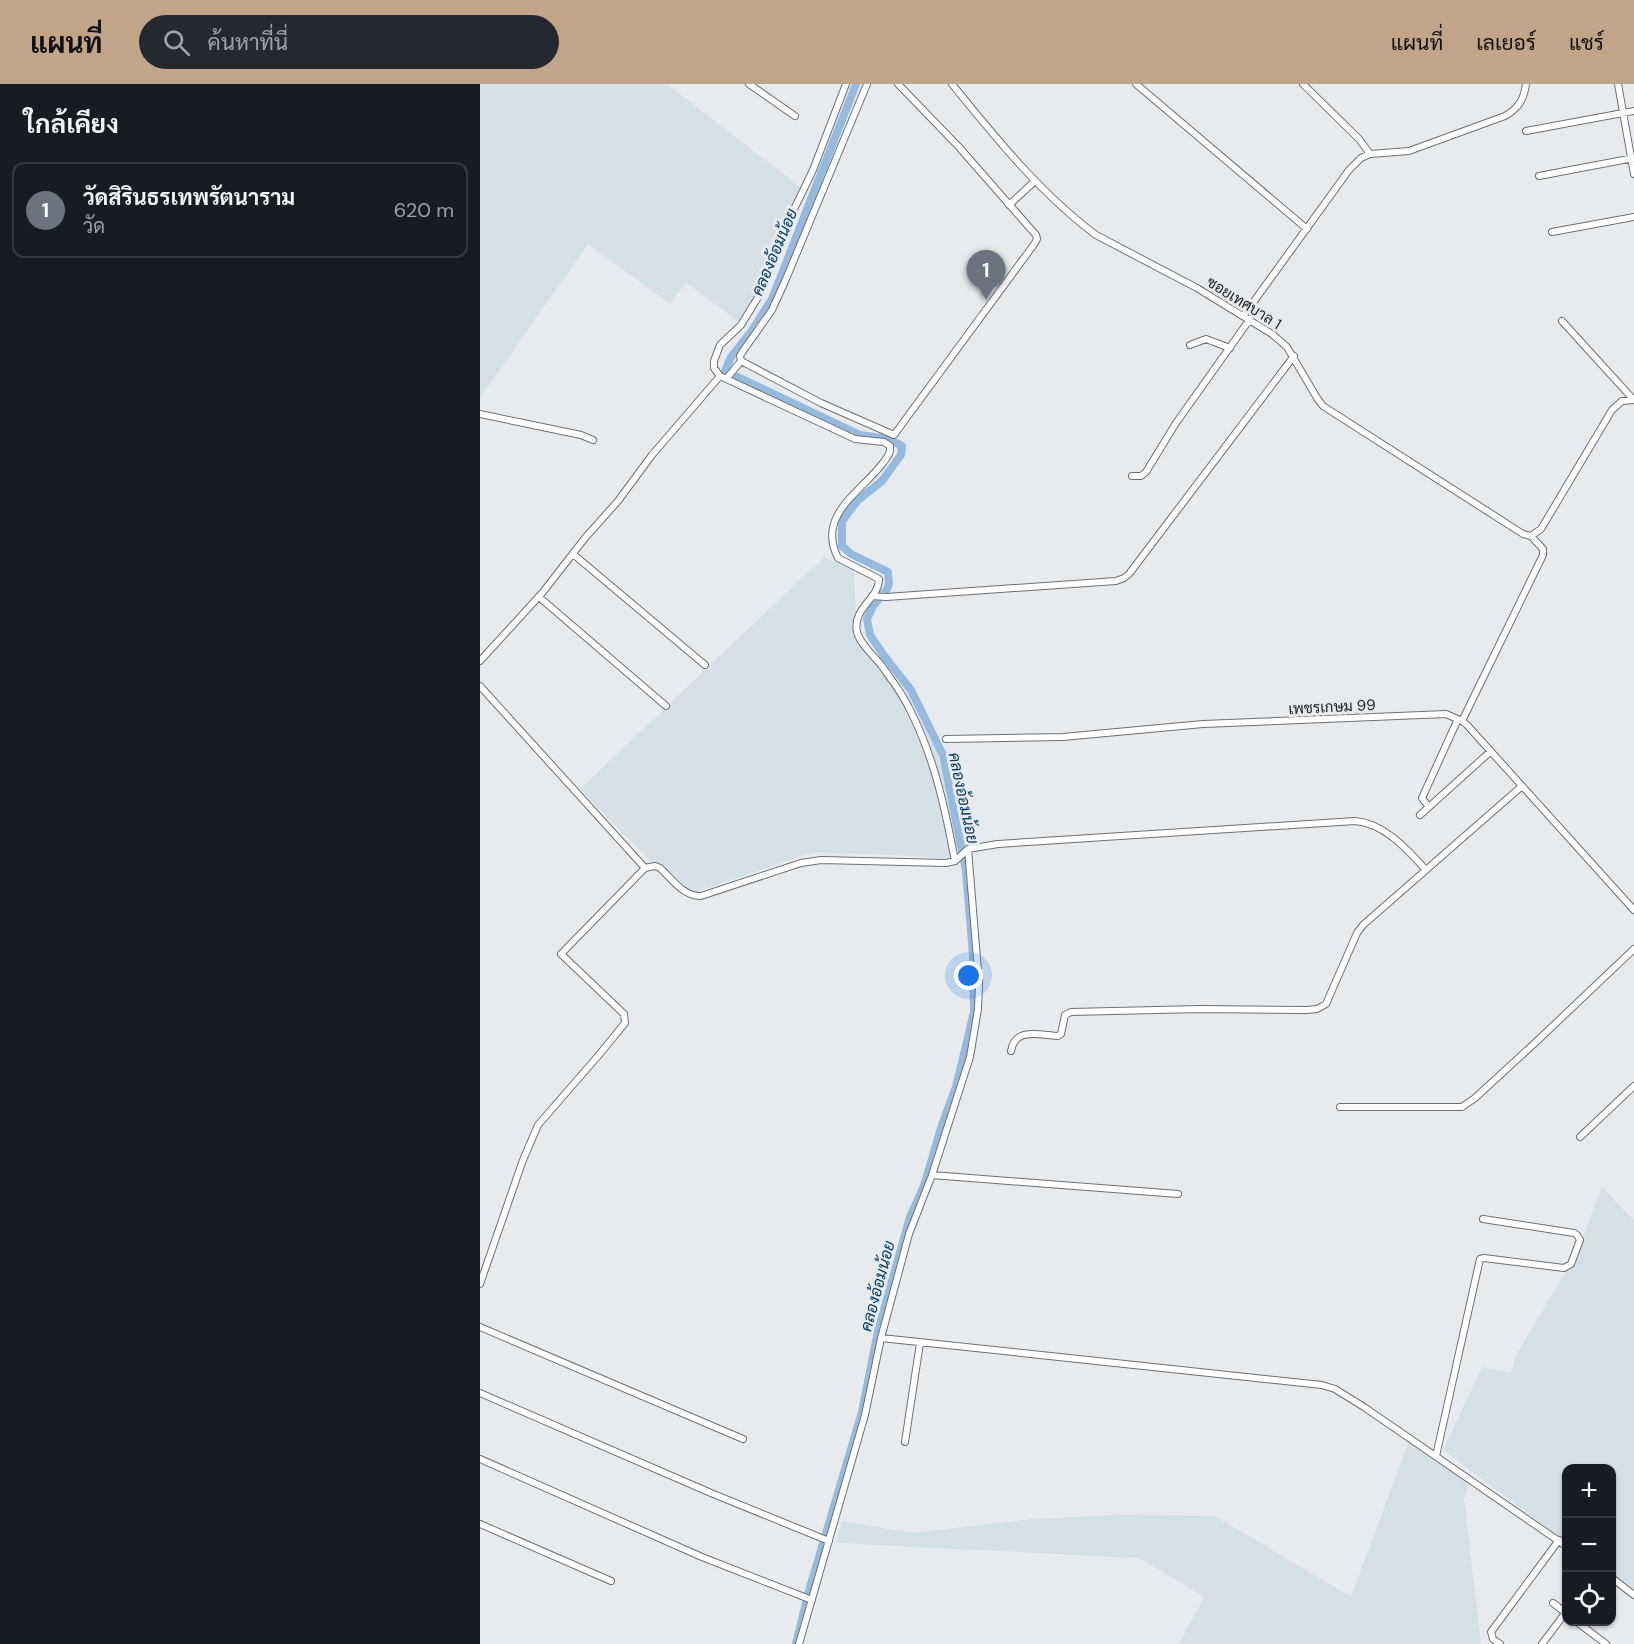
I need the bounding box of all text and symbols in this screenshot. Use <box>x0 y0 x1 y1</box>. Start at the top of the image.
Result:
search box <box>139 15 559 69</box>
text: แผนที่ <box>30 25 103 62</box>
icon: search <box>160 26 193 59</box>
text: ค้นหาที่นี่ <box>208 28 288 57</box>
text: แผนที่ <box>1391 29 1443 57</box>
text: เลเยอร์ <box>1476 29 1536 57</box>
text: แชร์ <box>1569 29 1604 57</box>
text: ใกล้เคียง <box>24 107 119 141</box>
text: วัดสิรินธรเทพรัตนาราม <box>83 183 295 212</box>
text: 1 <box>42 197 49 223</box>
text: 620 m <box>394 197 454 223</box>
water label: คลองอ้อมน้อย <box>746 205 802 299</box>
text: วัด <box>83 213 105 239</box>
pin: 1 <box>966 250 1006 300</box>
street label: ซอยเทศบาล 1 <box>1203 272 1285 334</box>
street label: เพชรเกษม 99 <box>1288 695 1376 719</box>
water label: คลองอ้อมน้อย <box>944 750 984 846</box>
your location <box>954 961 983 990</box>
water label: คลองอ้อมน้อย <box>854 1238 900 1334</box>
map controls <box>1562 1464 1616 1626</box>
button: + <box>1562 1464 1616 1518</box>
button: − <box>1562 1518 1616 1572</box>
button: locate <box>1562 1572 1616 1626</box>

